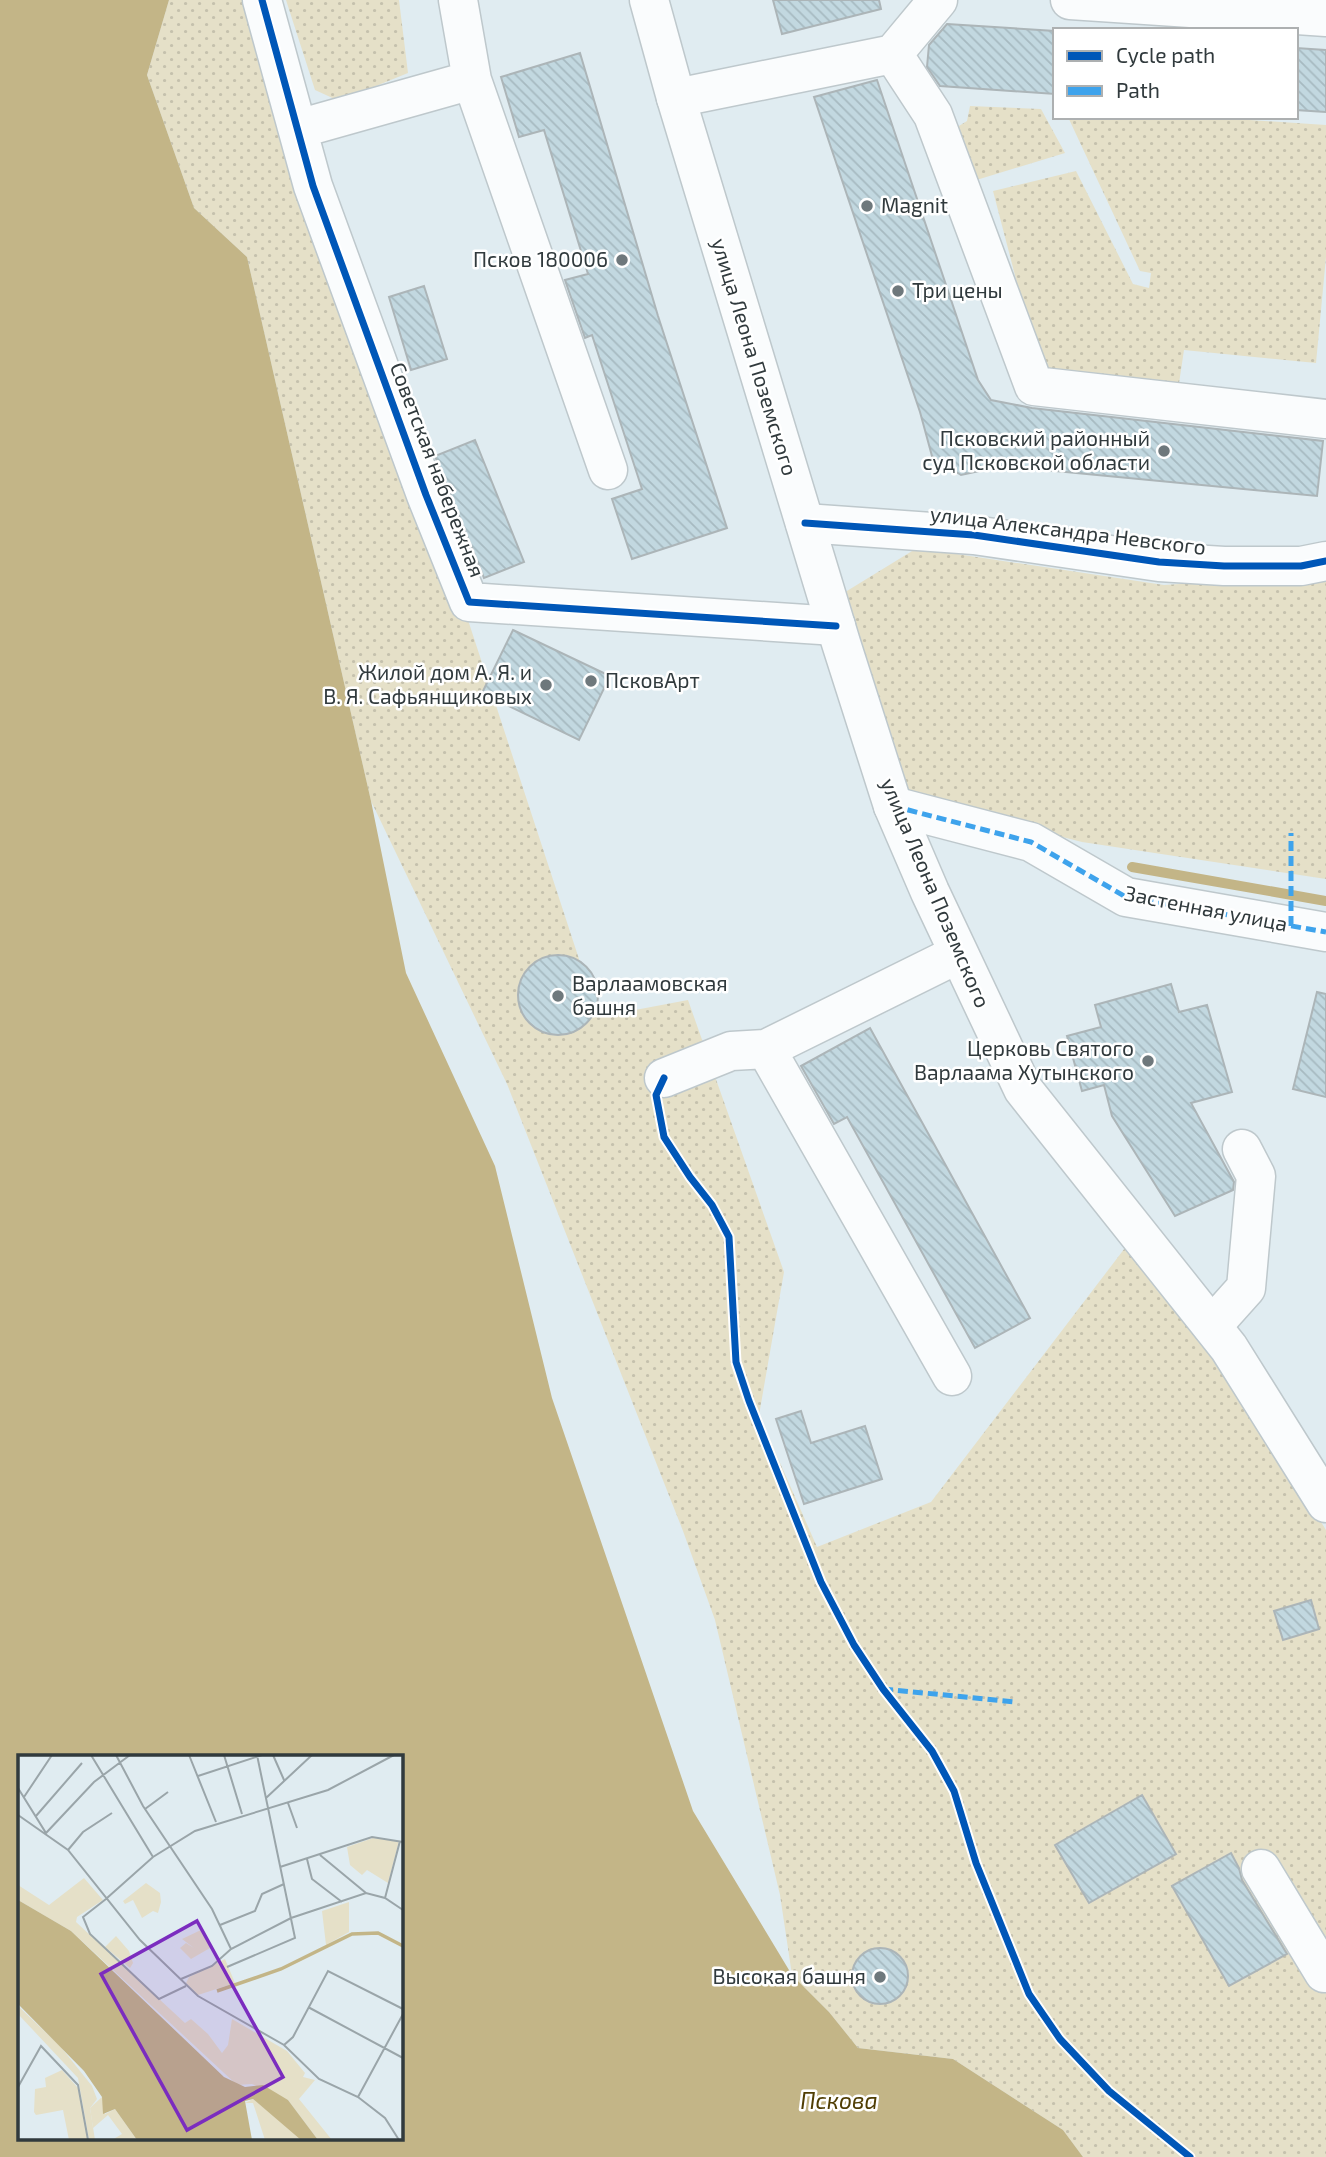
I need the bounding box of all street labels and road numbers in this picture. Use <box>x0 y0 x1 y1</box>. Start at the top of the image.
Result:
street label: улица Леона Поземского <box>706 235 804 479</box>
street label: Советская набережная <box>386 358 491 580</box>
street label: улица Александра Невского <box>929 500 1208 560</box>
street label: улица Леона Поземского <box>876 774 996 1011</box>
street label: Застенная улица <box>1122 879 1290 937</box>

